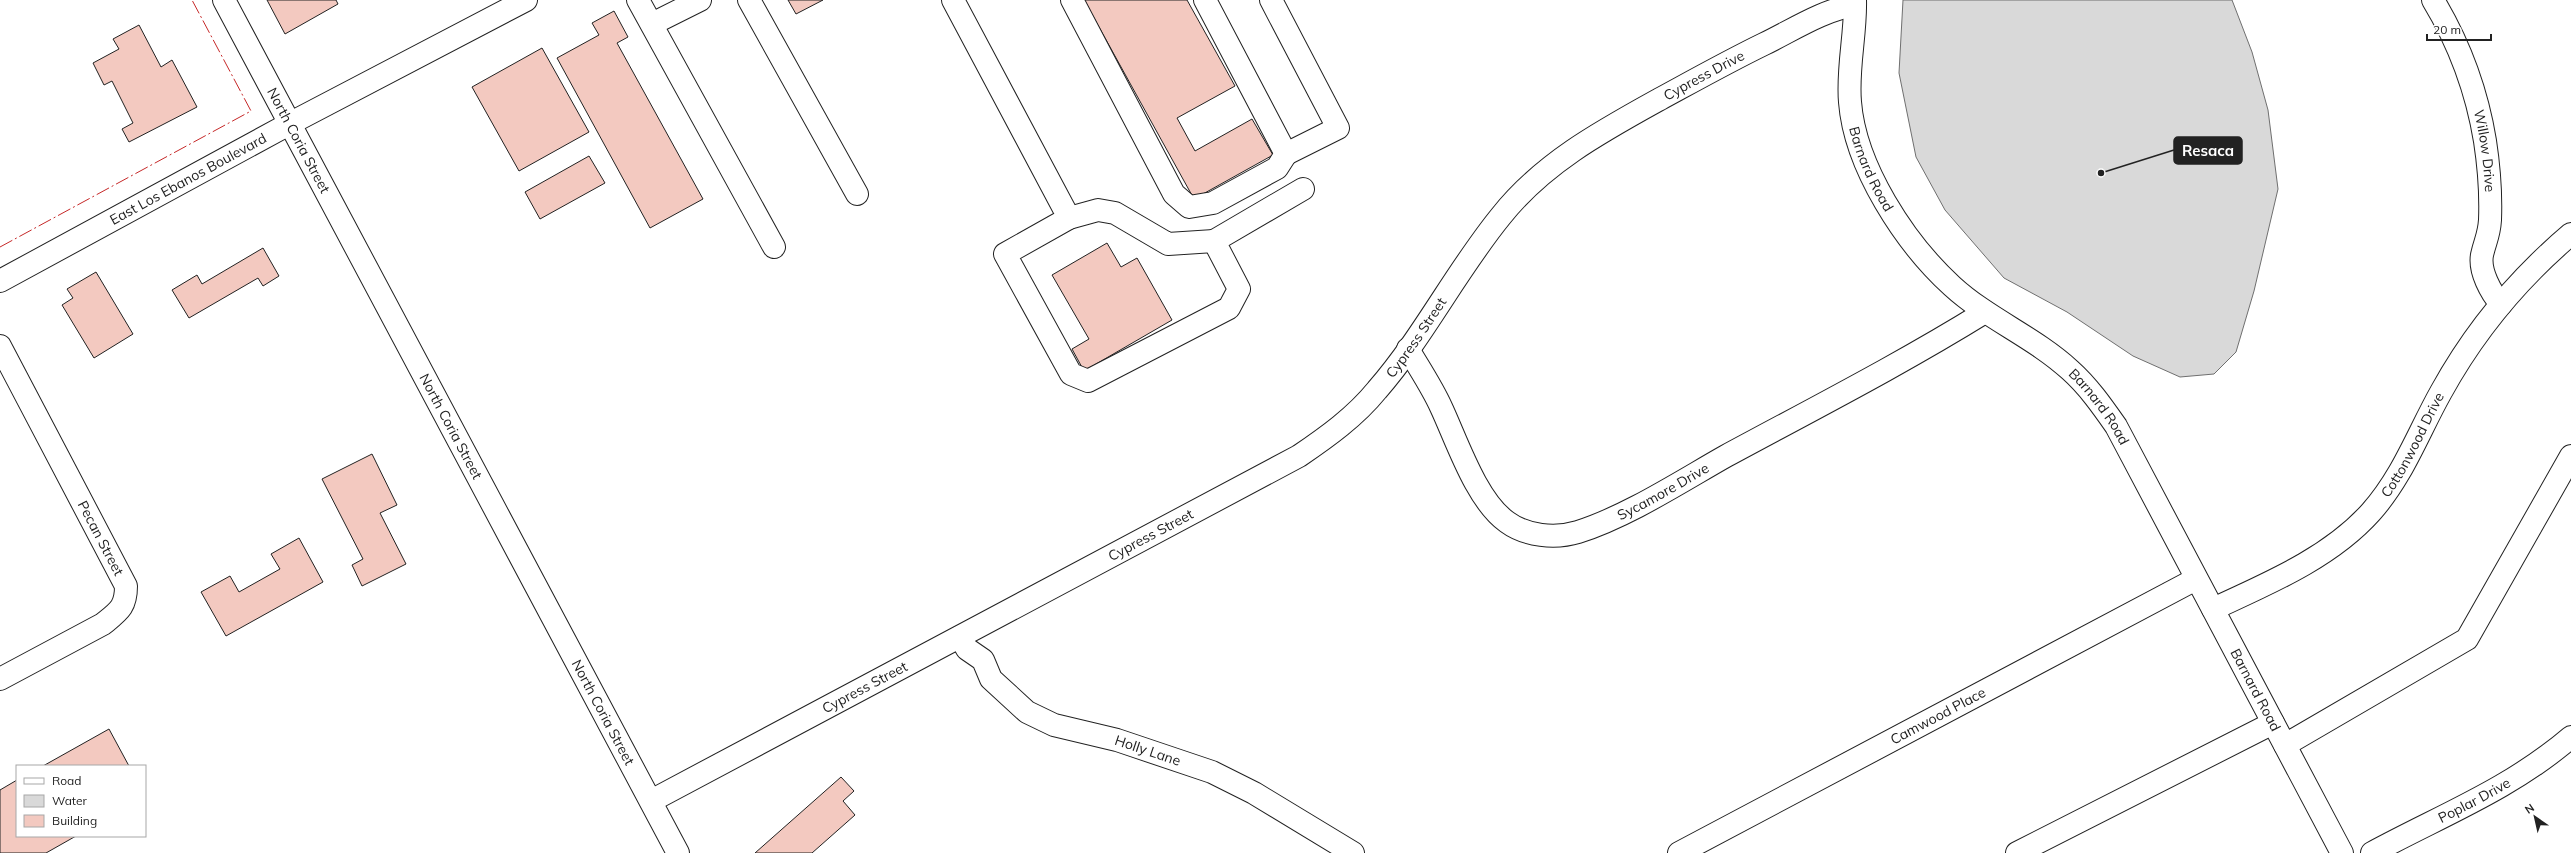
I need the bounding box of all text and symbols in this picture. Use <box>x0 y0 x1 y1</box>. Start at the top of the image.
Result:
scale bar <box>2427 16 2491 42</box>
text: 20 m <box>2433 22 2461 37</box>
street label: Cypress Drive <box>1660 46 1747 104</box>
street label: North Coria Street <box>263 84 334 196</box>
street label: Willow Drive <box>2470 108 2499 193</box>
street label: Barnard Road <box>1845 125 1898 215</box>
street label: East Los Ebanos Boulevard <box>107 129 269 229</box>
callout: Resaca <box>2174 137 2242 164</box>
text: Resaca <box>2182 141 2234 160</box>
street label: Cypress Street <box>1382 294 1450 382</box>
street label: Barnard Road <box>2065 365 2133 448</box>
street label: North Coria Street <box>415 370 486 482</box>
street label: Cottonwood Drive <box>2377 389 2448 501</box>
street label: Sycamore Drive <box>1614 459 1712 524</box>
street label: Pecan Street <box>74 497 128 579</box>
street label: Cypress Street <box>1105 505 1196 565</box>
street label: Barnard Road <box>2226 645 2285 734</box>
street label: North Coria Street <box>568 656 639 768</box>
street label: Cypress Street <box>819 657 910 717</box>
street label: Camwood Place <box>1887 683 1989 748</box>
street label: Holly Lane <box>1113 731 1183 770</box>
legend <box>16 765 146 837</box>
text: Road <box>52 773 81 788</box>
street label: Poplar Drive <box>2435 773 2514 827</box>
text: Water <box>52 793 88 808</box>
north arrow <box>2515 797 2555 837</box>
text: N <box>2522 801 2537 817</box>
text: Building <box>52 813 97 828</box>

